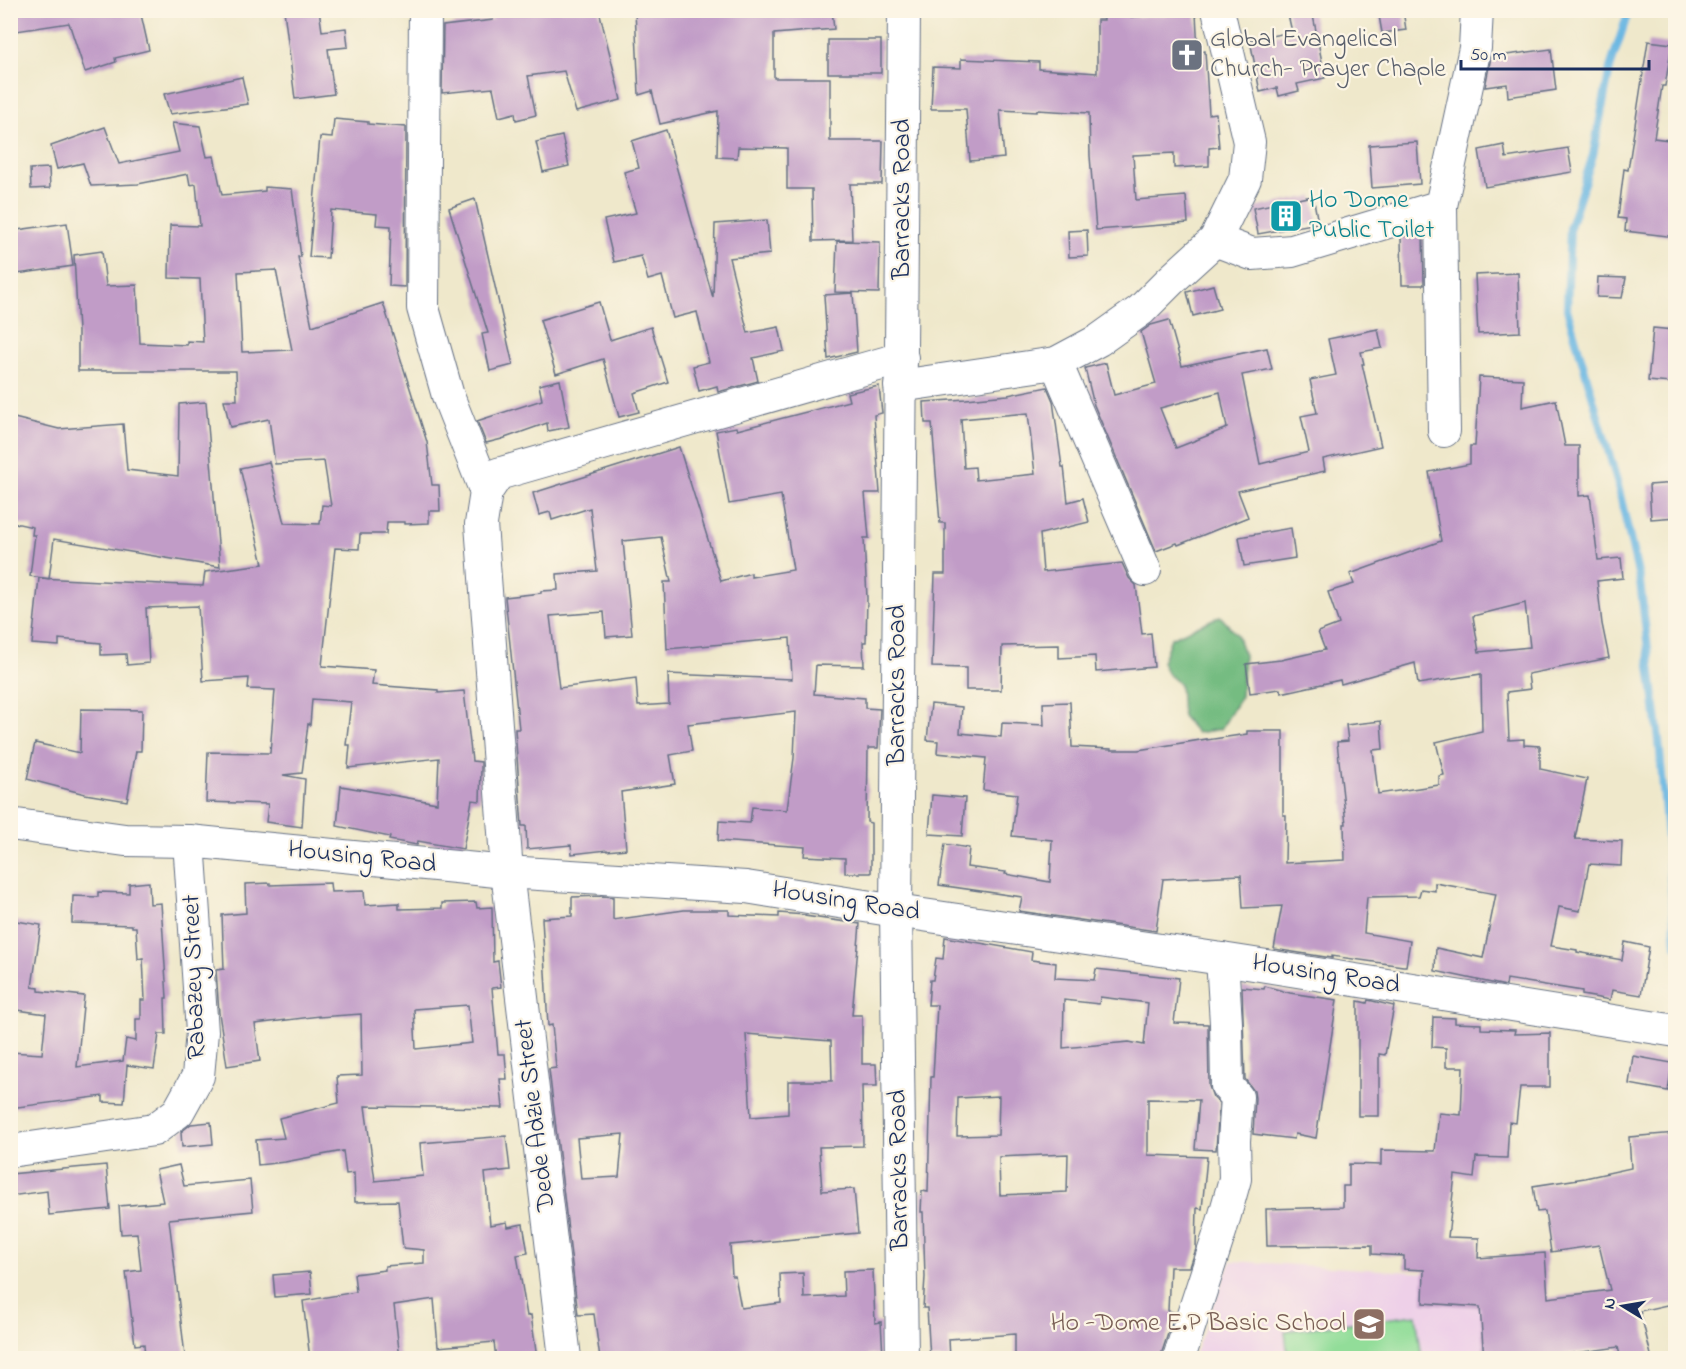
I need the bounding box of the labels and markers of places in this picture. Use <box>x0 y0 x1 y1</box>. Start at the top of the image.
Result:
place label: Global Evangelical Church- Prayer Chaple <box>1210 21 1446 89</box>
church icon: Global Evangelical Church- Prayer Chaple <box>1169 37 1205 73</box>
place label: Ho Dome Public Toilet <box>1309 182 1434 250</box>
building icon: Ho Dome Public Toilet <box>1268 198 1304 234</box>
place label: Ho -Dome E.P Basic School <box>1050 1305 1346 1343</box>
school or university icon: Ho -Dome E.P Basic School <box>1351 1306 1387 1342</box>

